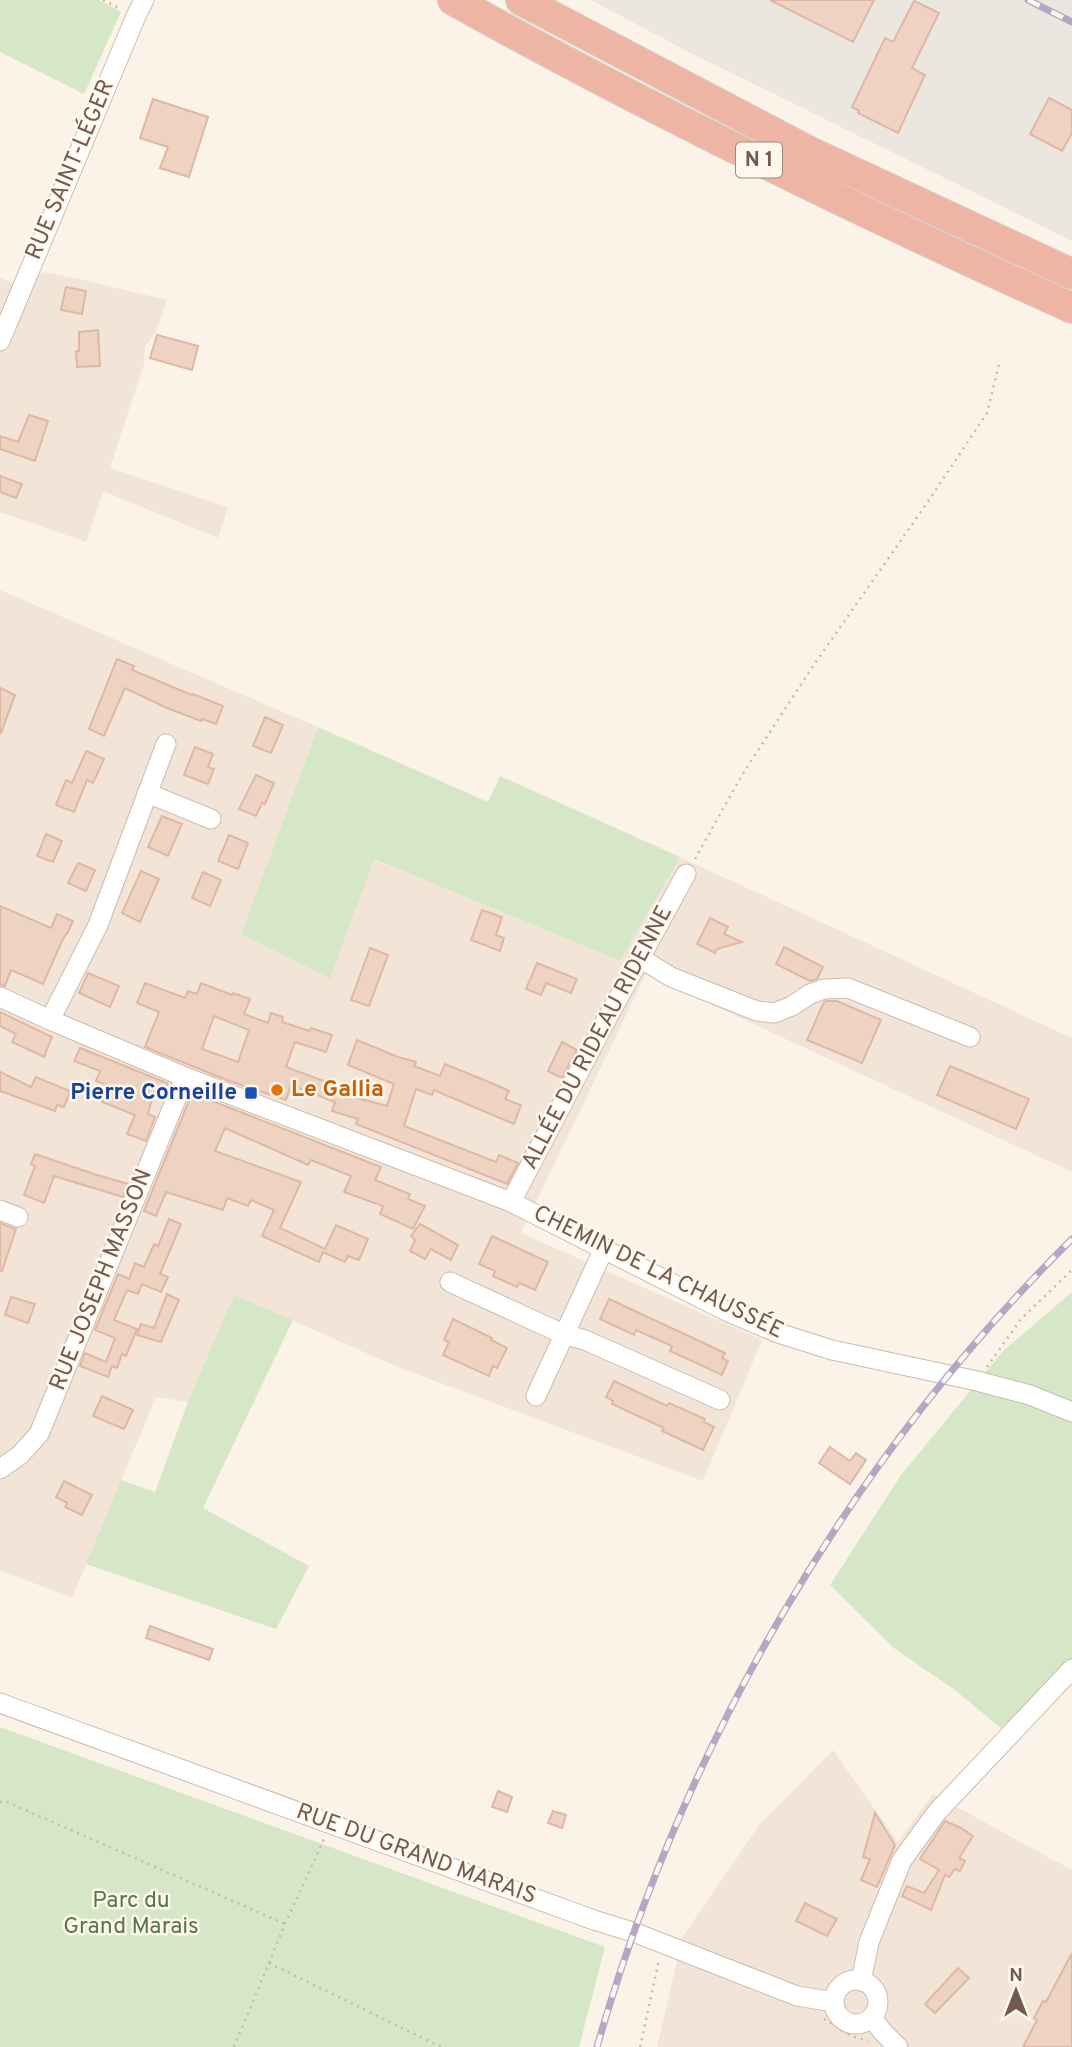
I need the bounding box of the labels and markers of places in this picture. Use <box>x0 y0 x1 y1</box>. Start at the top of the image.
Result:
place label: Le Gallia <box>291 1076 384 1105</box>
place label: Pierre Corneille <box>70 1079 237 1108</box>
marker: Le Gallia <box>269 1082 285 1098</box>
marker: Pierre Corneille <box>243 1085 259 1101</box>

